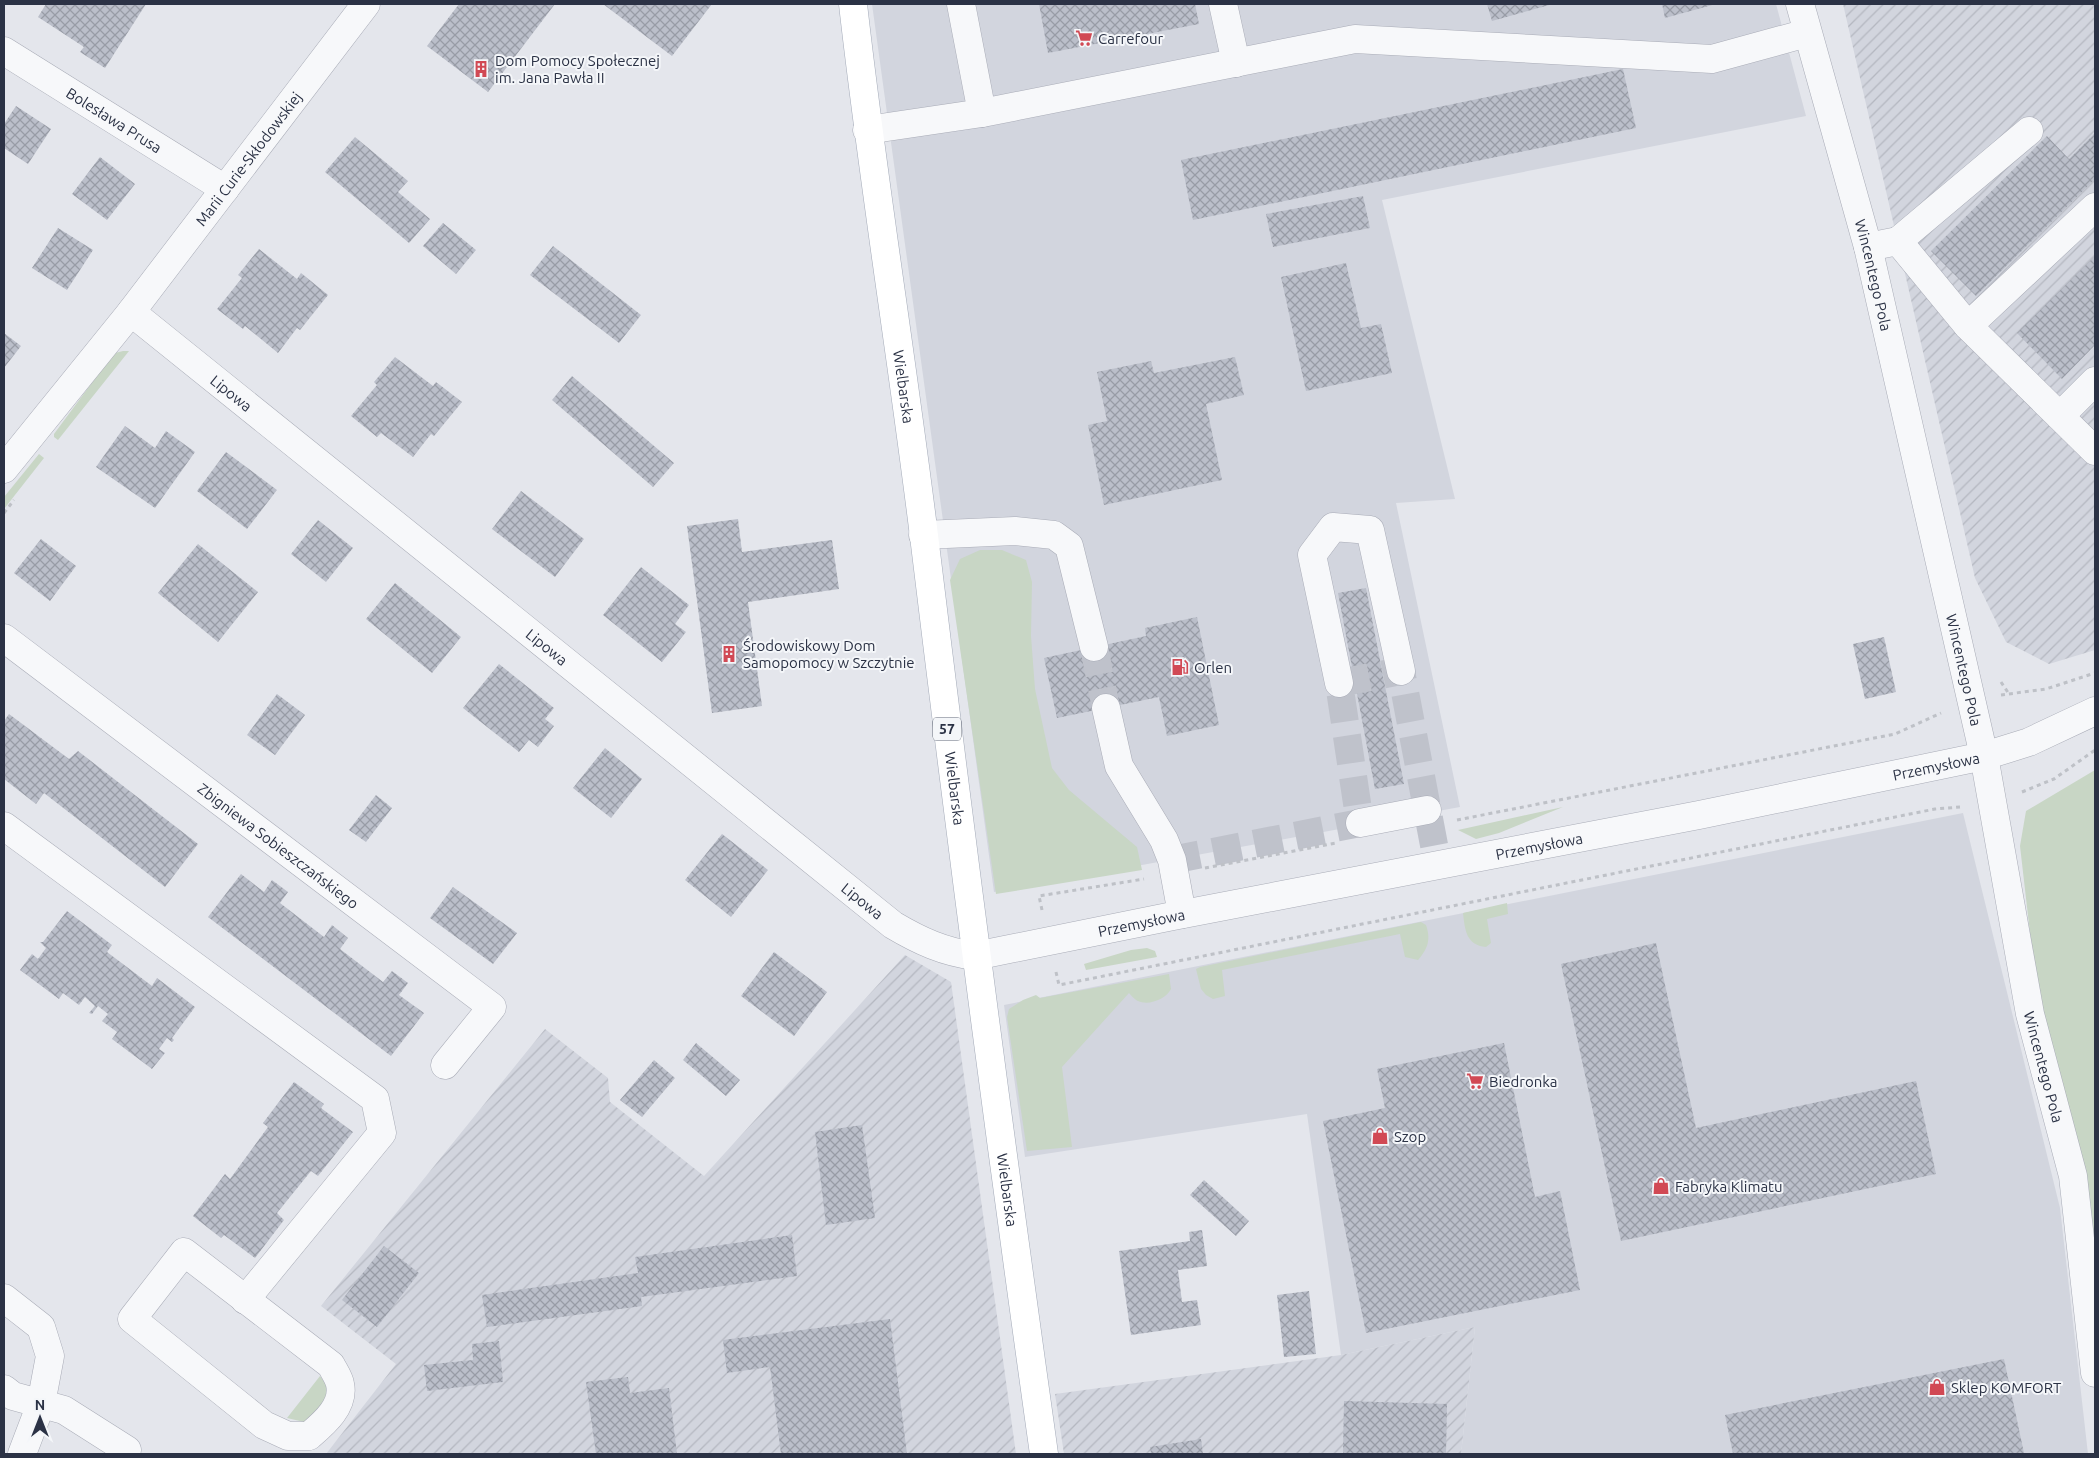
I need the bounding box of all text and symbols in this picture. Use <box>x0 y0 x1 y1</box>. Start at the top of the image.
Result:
supermarket icon: Carrefour <box>1074 28 1094 48</box>
place label: Carrefour <box>1098 30 1164 47</box>
place label: Dom Pomocy Społecznej im. Jana Pawła II <box>495 52 660 86</box>
building icon: Dom Pomocy Społecznej im. Jana Pawła II <box>471 59 491 79</box>
street label: Bolesława Prusa <box>64 84 165 156</box>
street label: Marii Curie-Skłodowskiej <box>192 88 305 229</box>
street label: Wincentego Pola <box>1852 217 1895 333</box>
street label: Wielbarska <box>891 349 918 424</box>
street label: Lipowa <box>207 371 256 415</box>
street label: Wincentego Pola <box>1943 612 1985 728</box>
street label: Lipowa <box>523 625 571 668</box>
place label: Środowiskowy Dom Samopomocy w Szczytnie <box>743 637 915 671</box>
building icon: Środowiskowy Dom Samopomocy w Szczytnie <box>719 644 739 664</box>
fuel station icon: Orlen <box>1170 657 1190 677</box>
place label: Orlen <box>1194 659 1232 676</box>
road number: 57 <box>933 718 961 741</box>
street label: Przemysłowa <box>1891 749 1981 783</box>
street label: Wielbarska <box>942 751 968 826</box>
street label: Zbigniewa Sobieszczańskiego <box>195 779 362 912</box>
street label: Przemysłowa <box>1494 829 1584 862</box>
street label: Lipowa <box>839 879 887 922</box>
street label: Przemysłowa <box>1096 905 1186 939</box>
street label: Wincentego Pola <box>2021 1009 2067 1124</box>
supermarket icon: Biedronka <box>1465 1071 1485 1091</box>
place label: Biedronka <box>1489 1073 1558 1090</box>
shop icon: Szop <box>1370 1126 1390 1146</box>
place label: Szop <box>1394 1128 1426 1145</box>
street label: Wielbarska <box>994 1152 1021 1228</box>
shop icon: Fabryka Klimatu <box>1651 1176 1671 1196</box>
place label: Fabryka Klimatu <box>1675 1178 1783 1195</box>
shop icon: Sklep KOMFORT <box>1927 1377 1947 1397</box>
place label: Sklep KOMFORT <box>1951 1379 2062 1396</box>
north arrow <box>15 1393 65 1443</box>
text: N <box>35 1397 45 1413</box>

